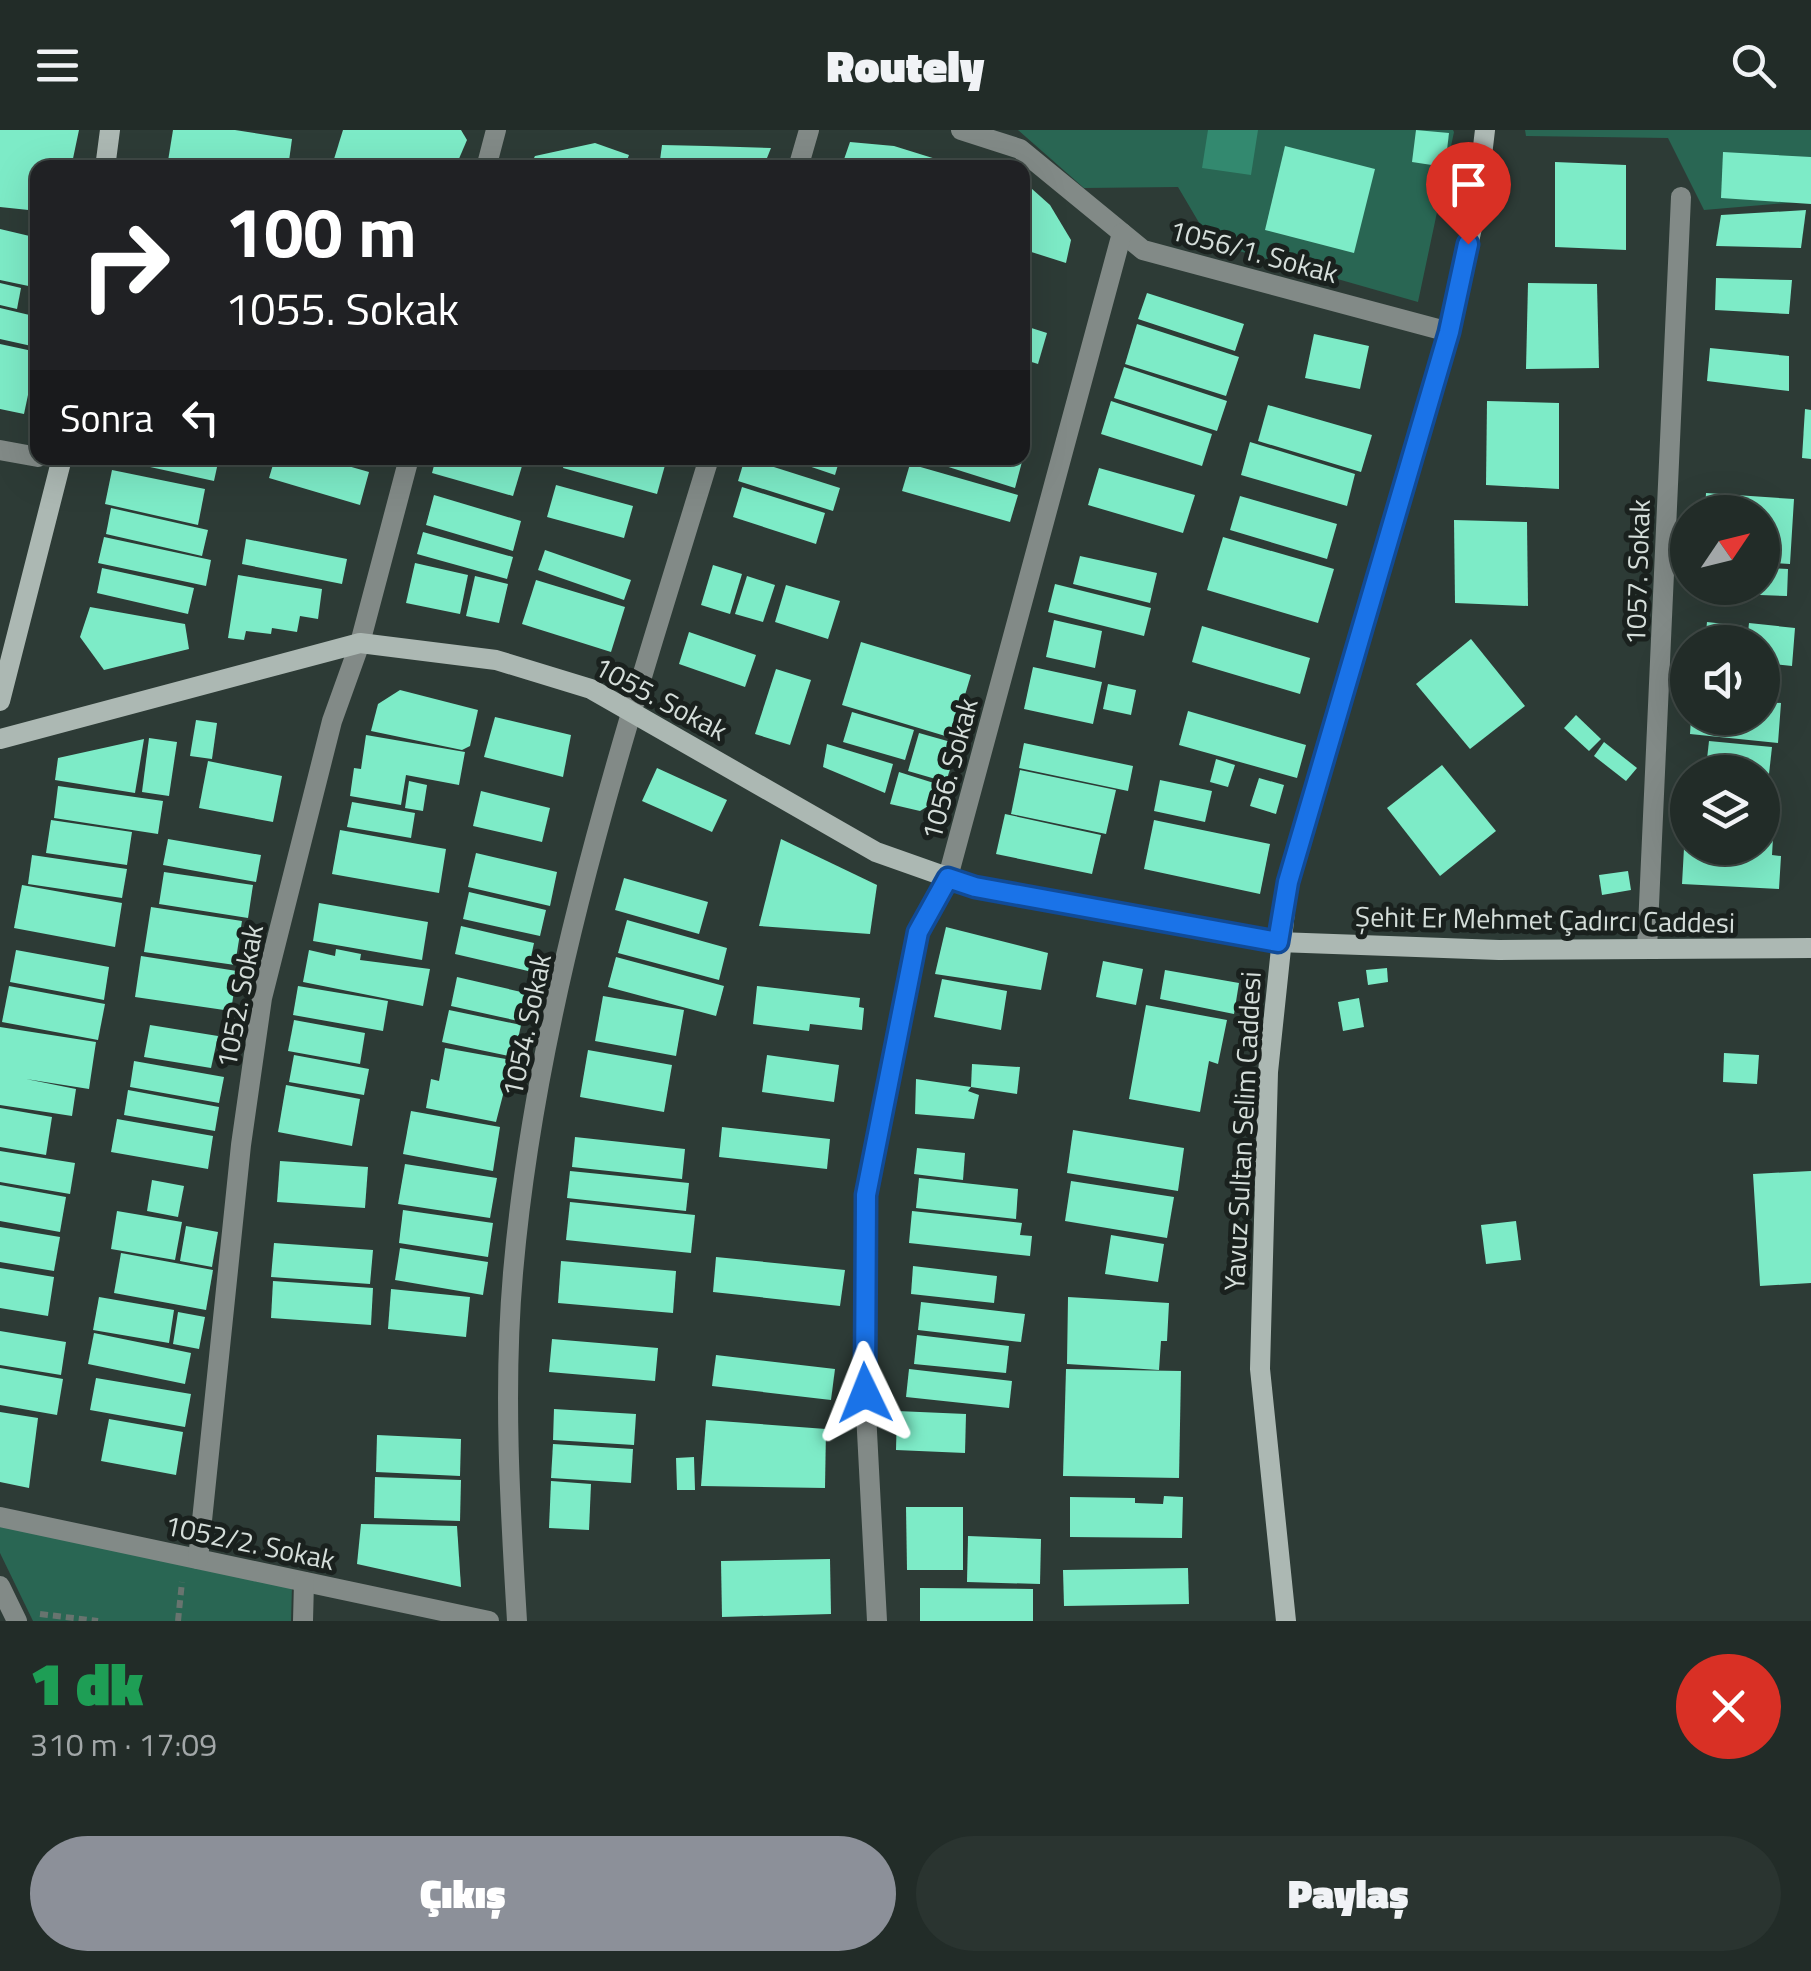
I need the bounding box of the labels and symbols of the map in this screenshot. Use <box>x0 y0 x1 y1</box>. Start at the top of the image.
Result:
pin <box>1426 142 1511 245</box>
street label: 1056/1. Sokak <box>1165 208 1343 294</box>
north arrow <box>1670 495 1780 605</box>
street label: 1057. Sokak <box>1613 498 1661 646</box>
street label: 1055. Sokak <box>587 645 735 751</box>
street label: 1056. Sokak <box>909 693 989 845</box>
street label: Şehit Er Mehmet Çadırcı Caddesi <box>1355 894 1735 944</box>
street label: 1052. Sokak <box>204 920 274 1072</box>
street label: 1054. Sokak <box>490 949 562 1101</box>
street label: Yavuz Sultan Selim Caddesi <box>1212 970 1272 1292</box>
position arrow <box>813 1341 917 1445</box>
street label: 1052/2. Sokak <box>161 1503 339 1581</box>

